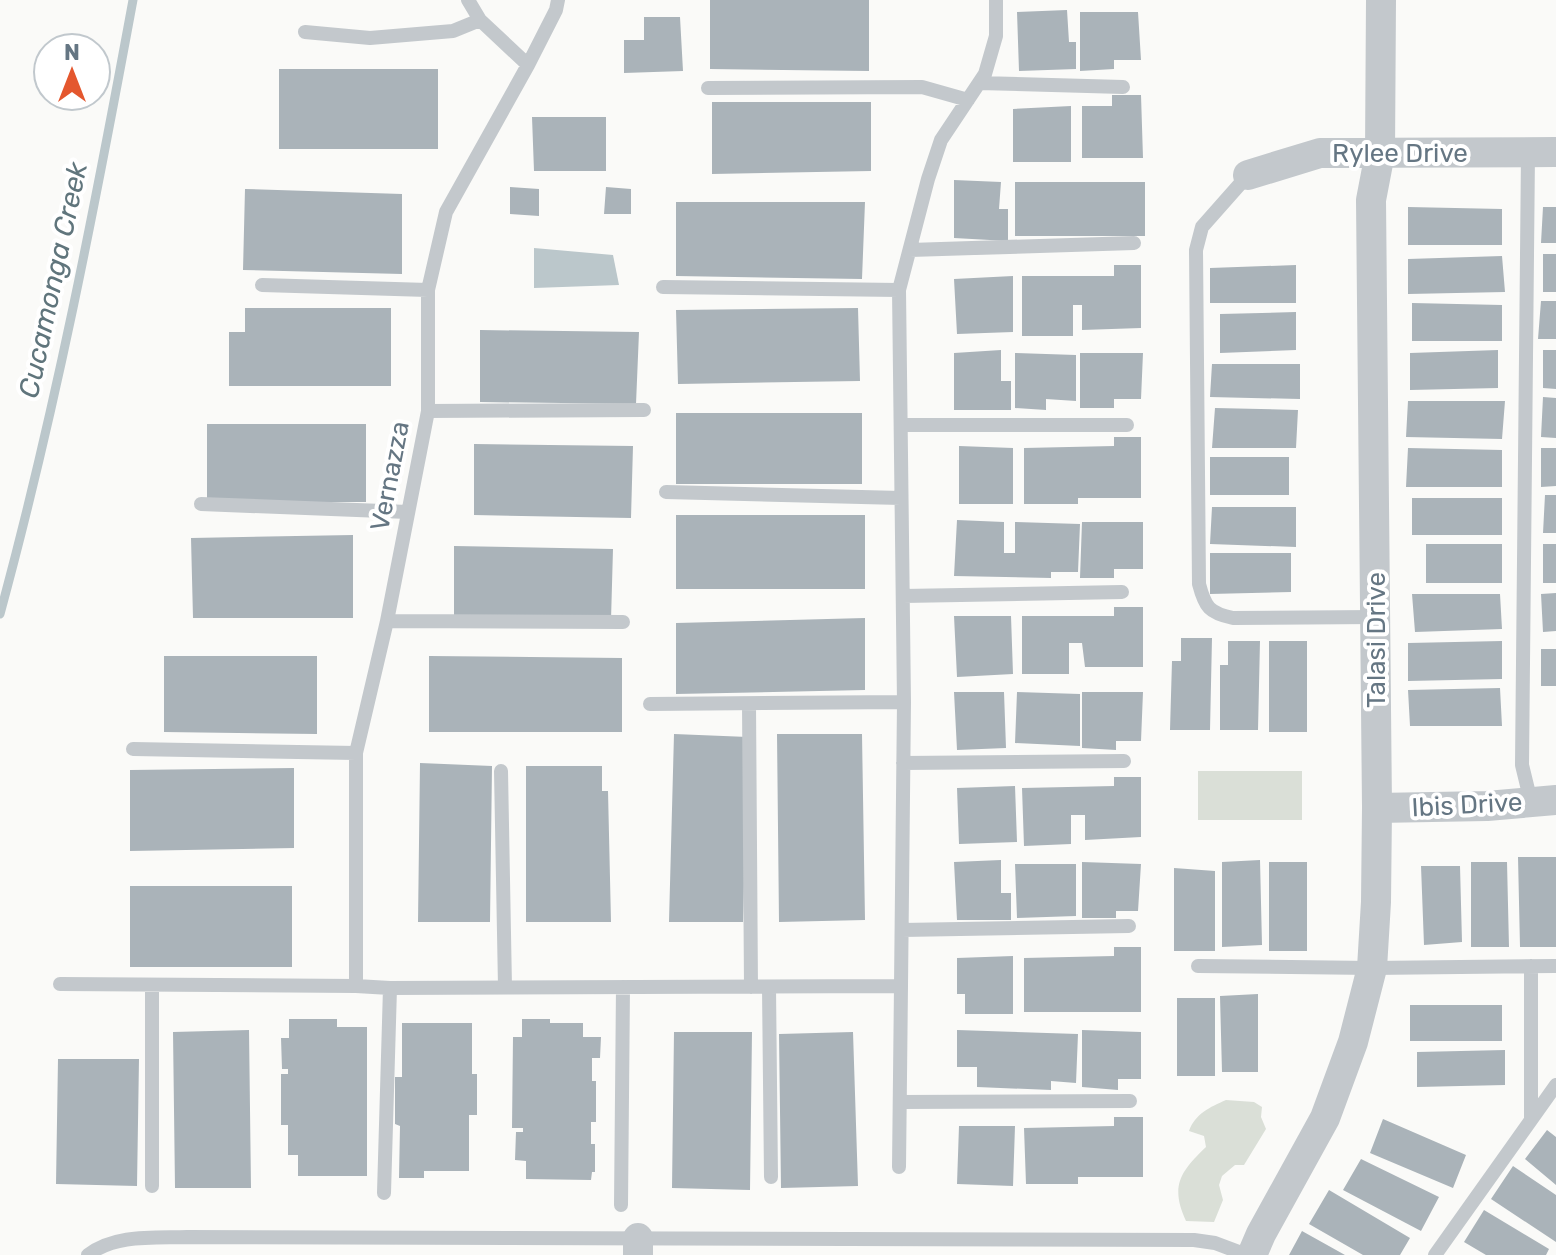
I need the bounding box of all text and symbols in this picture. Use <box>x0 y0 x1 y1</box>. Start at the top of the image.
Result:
north arrow <box>32 32 112 112</box>
text: N <box>64 39 80 66</box>
street label: Rylee Drive <box>1332 138 1468 169</box>
water label: Cucamonga Creek <box>12 159 94 401</box>
street label: Vernazza <box>364 419 416 533</box>
street label: Talasi Drive <box>1361 572 1392 708</box>
street label: Ibis Drive <box>1411 787 1523 823</box>

